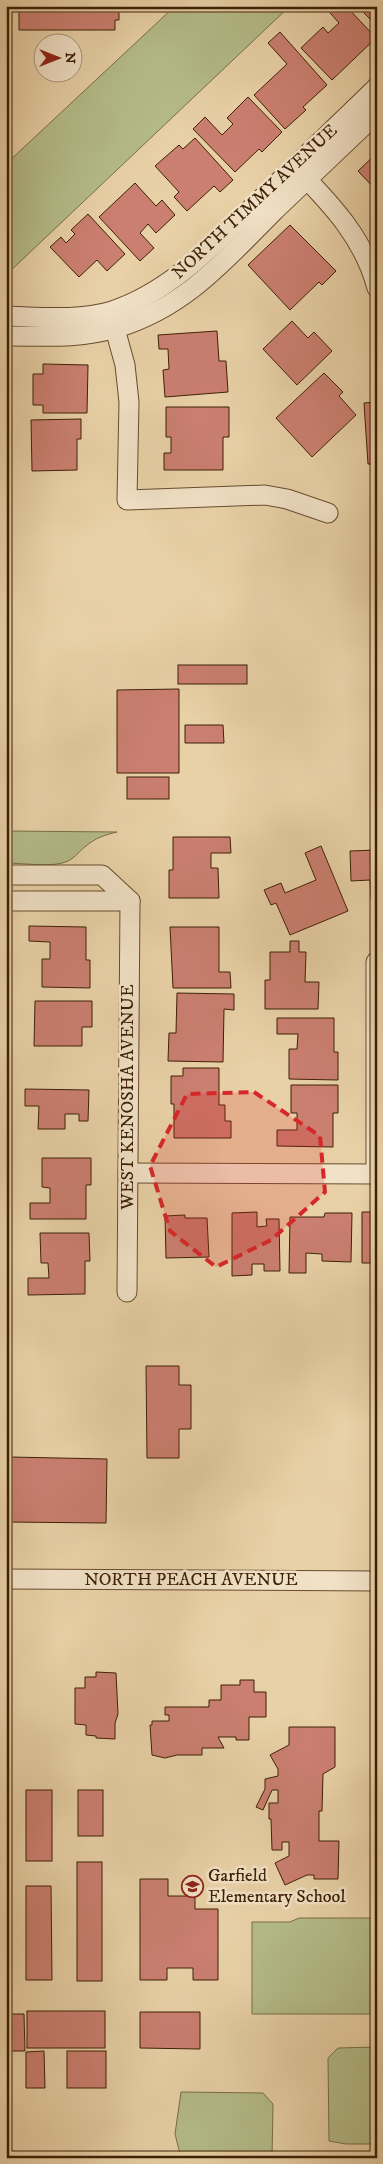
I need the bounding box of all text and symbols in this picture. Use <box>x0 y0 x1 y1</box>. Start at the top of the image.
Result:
north arrow <box>32 32 82 82</box>
text: N <box>61 52 79 64</box>
street label: NORTH TIMMY AVENUE <box>168 120 342 284</box>
street label: WEST KENOSHA AVENUE <box>117 984 139 1211</box>
street label: NORTH PEACH AVENUE <box>84 1569 298 1591</box>
place label: Garfield Elementary School <box>208 1865 346 1908</box>
school or university icon: Garfield Elementary School <box>180 1874 204 1898</box>

